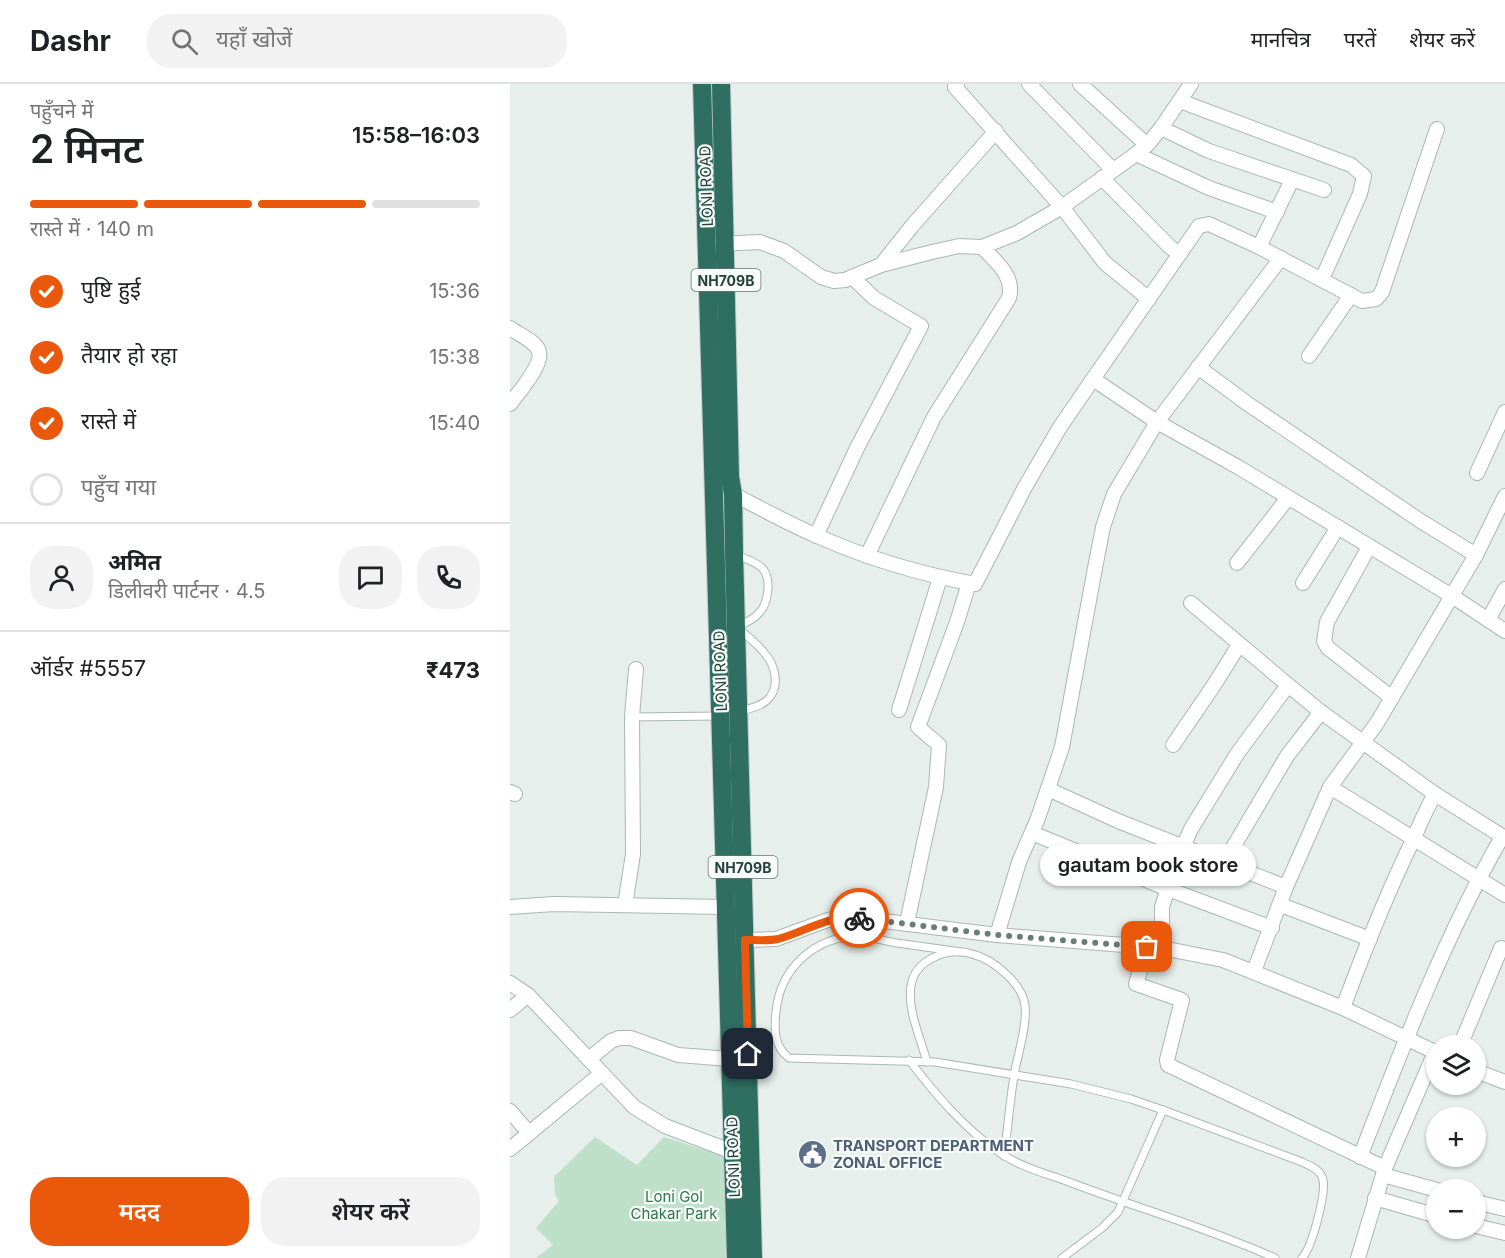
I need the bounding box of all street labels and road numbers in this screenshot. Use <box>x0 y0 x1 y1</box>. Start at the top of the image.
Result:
street label: LONI ROAD <box>695 145 717 227</box>
road number: NH709B <box>692 269 760 291</box>
street label: LONI ROAD <box>709 630 731 712</box>
road number: NH709B <box>708 856 778 878</box>
street label: LONI ROAD <box>722 1116 744 1198</box>

